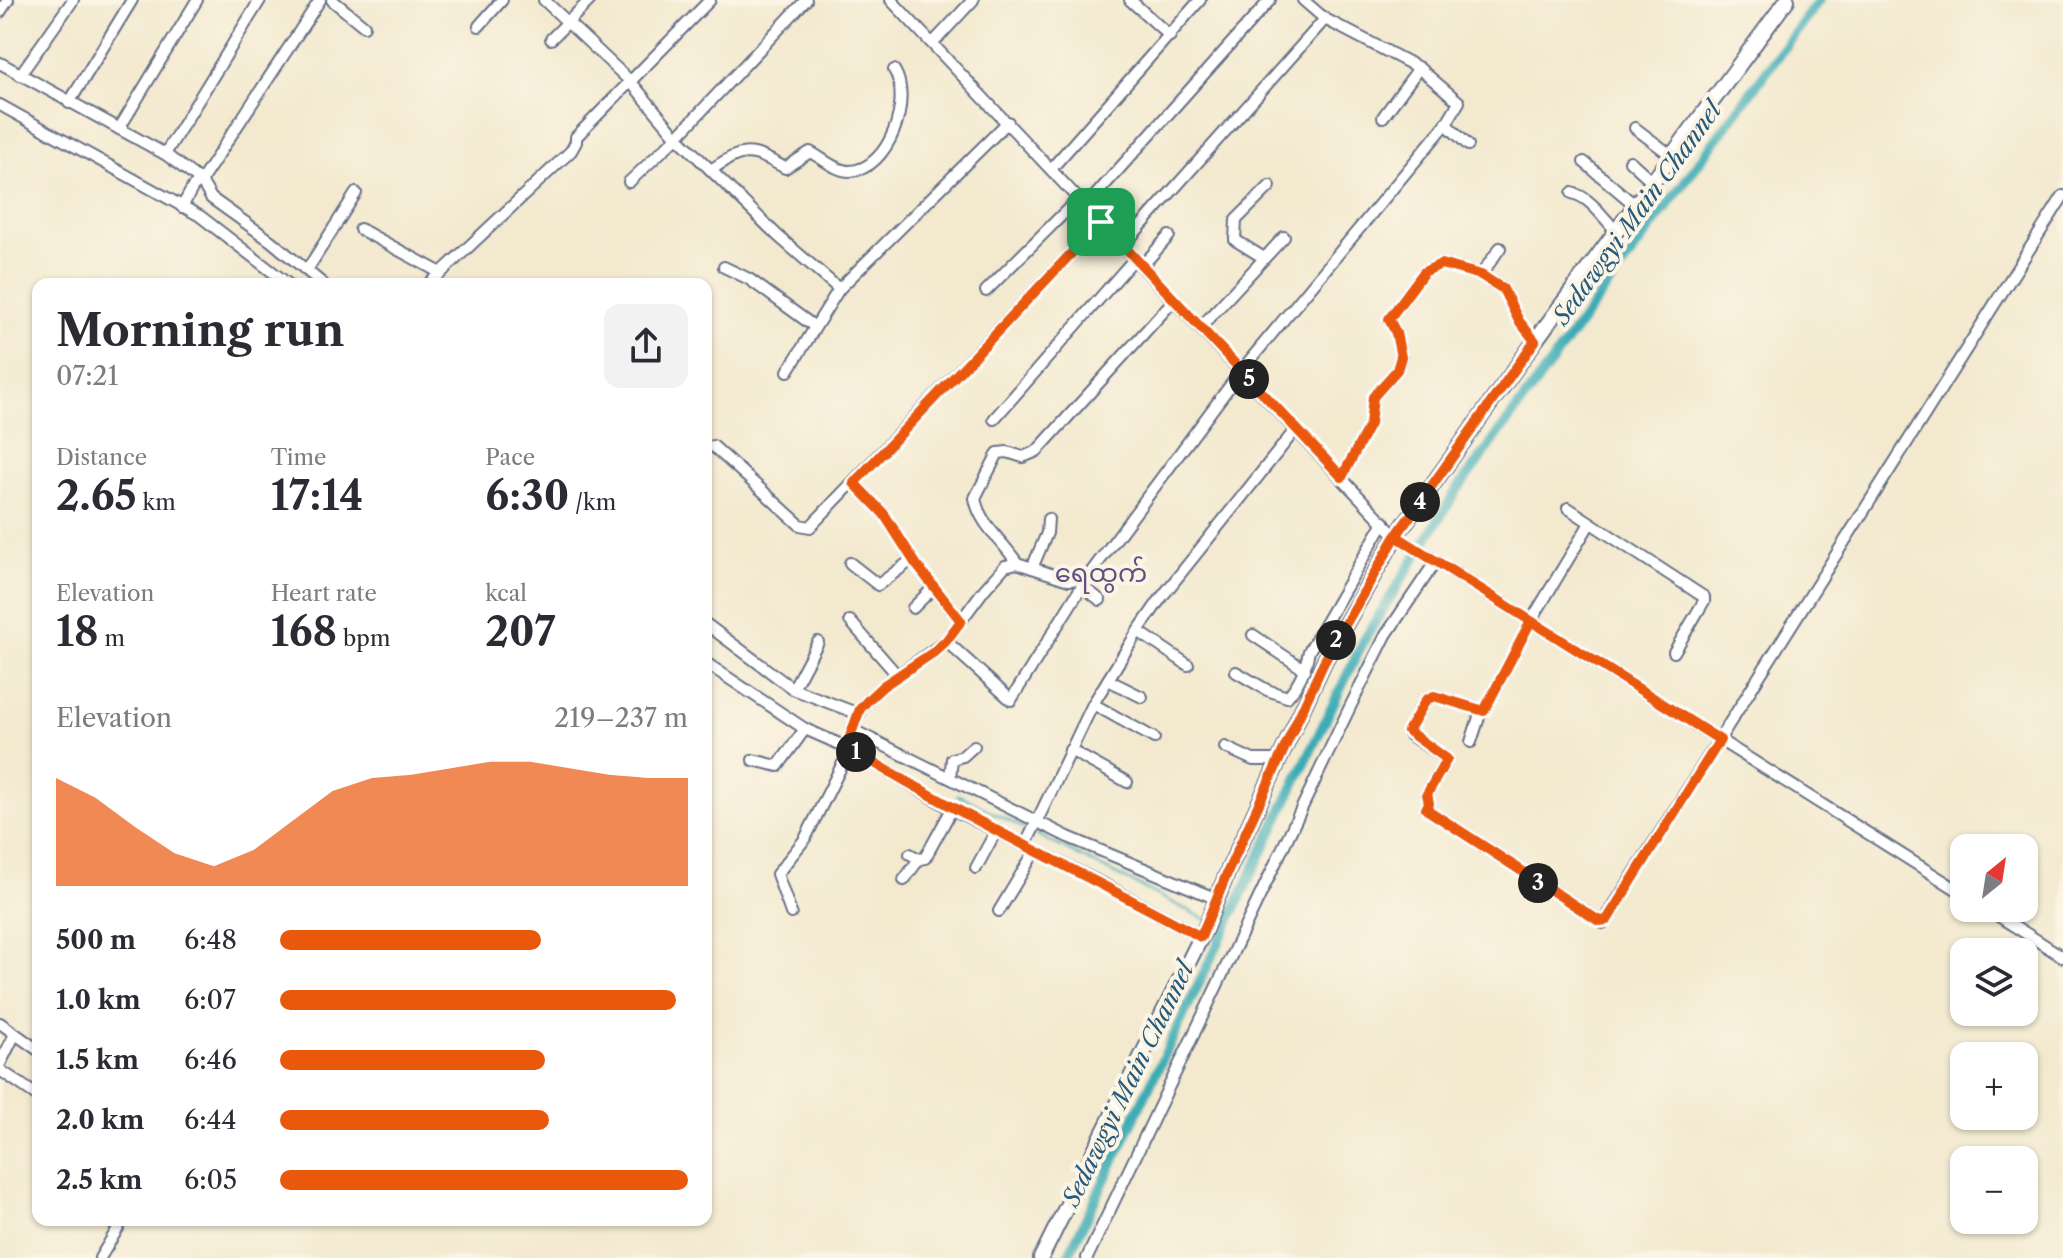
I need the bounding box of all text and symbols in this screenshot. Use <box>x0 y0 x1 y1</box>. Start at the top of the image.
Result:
water label: Sedawgyi Main Channel <box>1545 94 1729 332</box>
pin <box>1067 188 1135 256</box>
icon: arrive <box>1079 200 1123 244</box>
text: Morning run <box>56 303 345 357</box>
button: share <box>604 304 688 388</box>
pin: 5 <box>1229 359 1269 399</box>
text: 07:21 <box>56 360 118 392</box>
text: 5 <box>1243 365 1255 392</box>
text: Distance <box>56 444 147 471</box>
text: Time <box>271 444 326 471</box>
text: Pace <box>485 444 535 471</box>
text: 2.65 <box>56 471 137 520</box>
text: 17:14 <box>271 471 363 520</box>
text: 6:30 <box>485 471 569 520</box>
pin: 4 <box>1400 482 1440 522</box>
text: 4 <box>1413 488 1427 515</box>
text: km <box>137 489 176 516</box>
text: /km <box>569 489 616 516</box>
district label: ရေထွက် <box>1055 556 1147 594</box>
text: Elevation <box>56 580 154 607</box>
text: Heart rate <box>271 580 377 607</box>
text: kcal <box>485 580 527 607</box>
text: 18 <box>56 607 99 656</box>
text: 168 <box>271 607 337 656</box>
text: 207 <box>485 607 555 656</box>
pin: 2 <box>1316 620 1356 660</box>
text: m <box>99 625 125 652</box>
text: bpm <box>337 625 390 652</box>
text: 2 <box>1330 626 1343 653</box>
text: Elevation <box>56 702 172 734</box>
text: 219–237 m <box>554 702 688 734</box>
pin: 1 <box>836 732 876 772</box>
text: 1 <box>851 738 861 765</box>
north arrow <box>1950 834 2038 922</box>
map controls <box>1950 834 2038 1234</box>
pin: 3 <box>1518 863 1558 903</box>
text: 3 <box>1532 869 1544 896</box>
text: 500 m <box>56 924 136 956</box>
text: 6:48 <box>184 924 237 956</box>
button: layers <box>1950 938 2038 1026</box>
water label: Sedawgyi Main Channel <box>1055 955 1201 1213</box>
text: 1.0 km <box>56 984 141 1016</box>
text: 6:07 <box>184 984 236 1016</box>
button: + <box>1950 1042 2038 1130</box>
text: 1.5 km <box>56 1044 139 1076</box>
text: 6:46 <box>184 1044 237 1076</box>
text: 2.0 km <box>56 1104 144 1136</box>
text: 6:44 <box>184 1104 237 1136</box>
button: − <box>1950 1146 2038 1234</box>
text: 2.5 km <box>56 1164 142 1196</box>
text: 6:05 <box>184 1164 237 1196</box>

